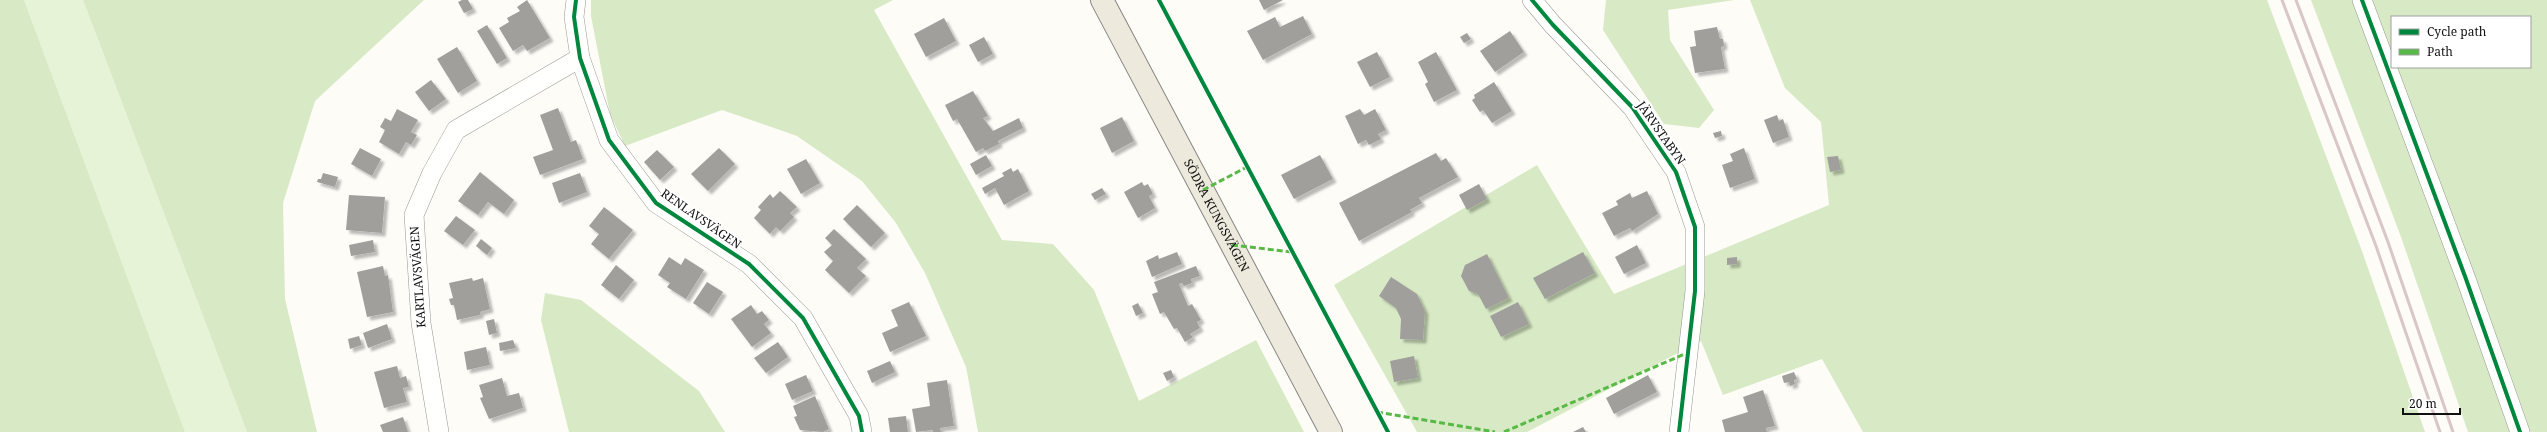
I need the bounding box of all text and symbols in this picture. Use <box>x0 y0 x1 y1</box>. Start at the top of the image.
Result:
legend <box>2391 16 2531 68</box>
text: Cycle path <box>2427 23 2487 40</box>
text: Path <box>2427 43 2453 60</box>
street label: JÄRVSTABYN <box>1633 97 1690 168</box>
street label: SÖDRA KUNGSVÄGEN <box>1180 156 1254 275</box>
street label: RENLAVSVÄGEN <box>658 185 745 253</box>
street label: KARTLAVSVÄGEN <box>405 226 430 328</box>
scale bar <box>2403 390 2460 416</box>
text: 20 m <box>2409 395 2437 412</box>

